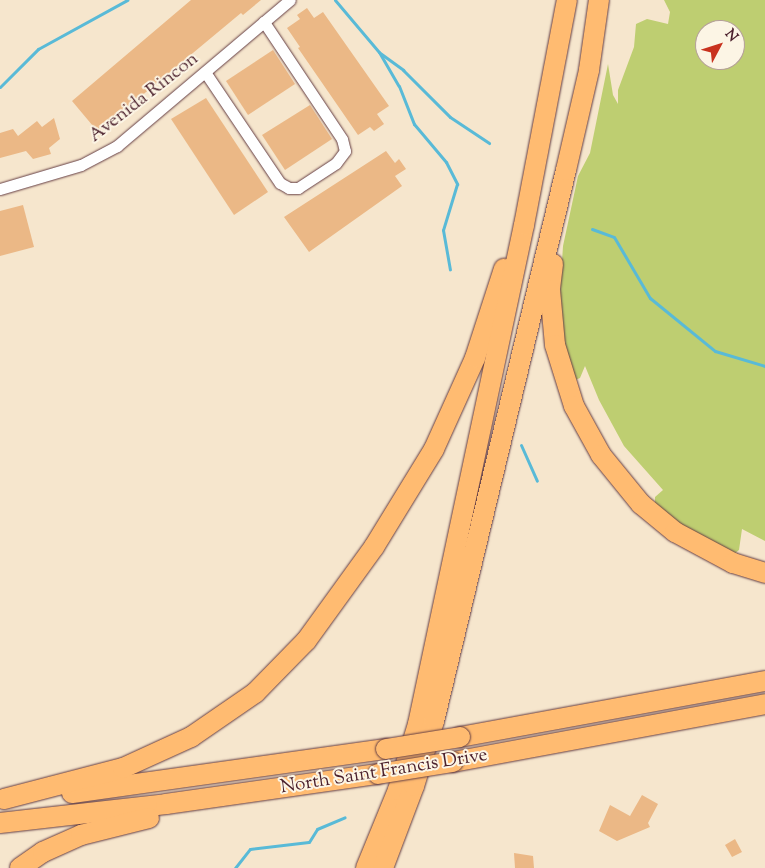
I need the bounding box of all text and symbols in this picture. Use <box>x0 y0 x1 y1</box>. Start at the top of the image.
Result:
north arrow <box>695 20 745 70</box>
text: N <box>719 25 742 47</box>
street label: Avenida Rincon <box>85 48 203 148</box>
street label: North Saint Francis Drive <box>279 744 489 800</box>

